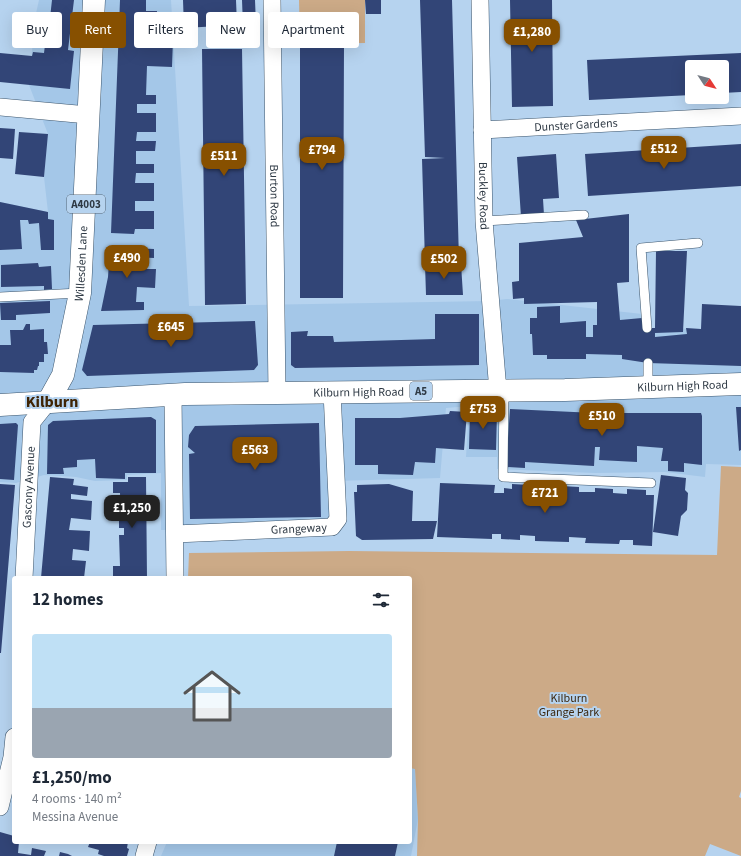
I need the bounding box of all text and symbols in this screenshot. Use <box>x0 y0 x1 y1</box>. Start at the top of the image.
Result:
chip: Buy <box>12 12 62 48</box>
chip: Rent <box>70 12 126 48</box>
chip: Filters <box>134 12 198 48</box>
chip: New <box>206 12 260 48</box>
chip: Apartment <box>268 12 359 48</box>
pin: £1,280 <box>499 19 565 53</box>
text: £1,280 <box>513 23 551 41</box>
north arrow <box>685 60 729 104</box>
map controls <box>685 60 729 104</box>
street label: Dunster Gardens <box>534 114 618 136</box>
pin: £512 <box>640 136 688 170</box>
pin: £794 <box>298 137 346 171</box>
text: £512 <box>650 140 678 158</box>
text: £794 <box>308 141 336 159</box>
pin: £511 <box>200 143 248 177</box>
text: £511 <box>210 147 238 165</box>
street label: Buckley Road <box>474 162 493 231</box>
street label: Burton Road <box>266 164 283 228</box>
road number: A4003 <box>67 195 105 213</box>
street label: Willesden Lane <box>70 225 92 303</box>
pin: £490 <box>103 245 151 279</box>
pin: £502 <box>420 246 468 280</box>
text: £490 <box>113 249 141 267</box>
text: £502 <box>430 250 458 268</box>
pin: £645 <box>147 314 195 348</box>
text: £645 <box>157 318 185 336</box>
street label: Kilburn High Road <box>637 376 728 396</box>
road number: A5 <box>410 382 432 400</box>
street label: Kilburn High Road <box>313 383 404 401</box>
district label: Kilburn <box>26 391 78 413</box>
pin: £753 <box>459 396 507 430</box>
text: £753 <box>469 400 497 418</box>
pin: £510 <box>578 403 626 437</box>
text: £510 <box>588 407 616 425</box>
pin: £563 <box>231 437 279 471</box>
text: £563 <box>241 441 269 459</box>
street label: Gascony Avenue <box>18 446 39 528</box>
pin: £721 <box>521 480 569 514</box>
text: £721 <box>531 484 559 502</box>
pin: £1,250 <box>99 495 165 529</box>
text: £1,250 <box>113 499 151 517</box>
street label: Grangeway <box>271 519 328 538</box>
text: 12 homes <box>32 588 103 612</box>
icon: filters <box>370 589 392 611</box>
icon: home <box>176 660 248 732</box>
park label: Kilburn Grange Park <box>539 690 599 721</box>
text: £1,250/mo <box>32 766 112 790</box>
text: 4 rooms · 140 m² <box>32 790 122 808</box>
text: Messina Avenue <box>32 808 118 826</box>

